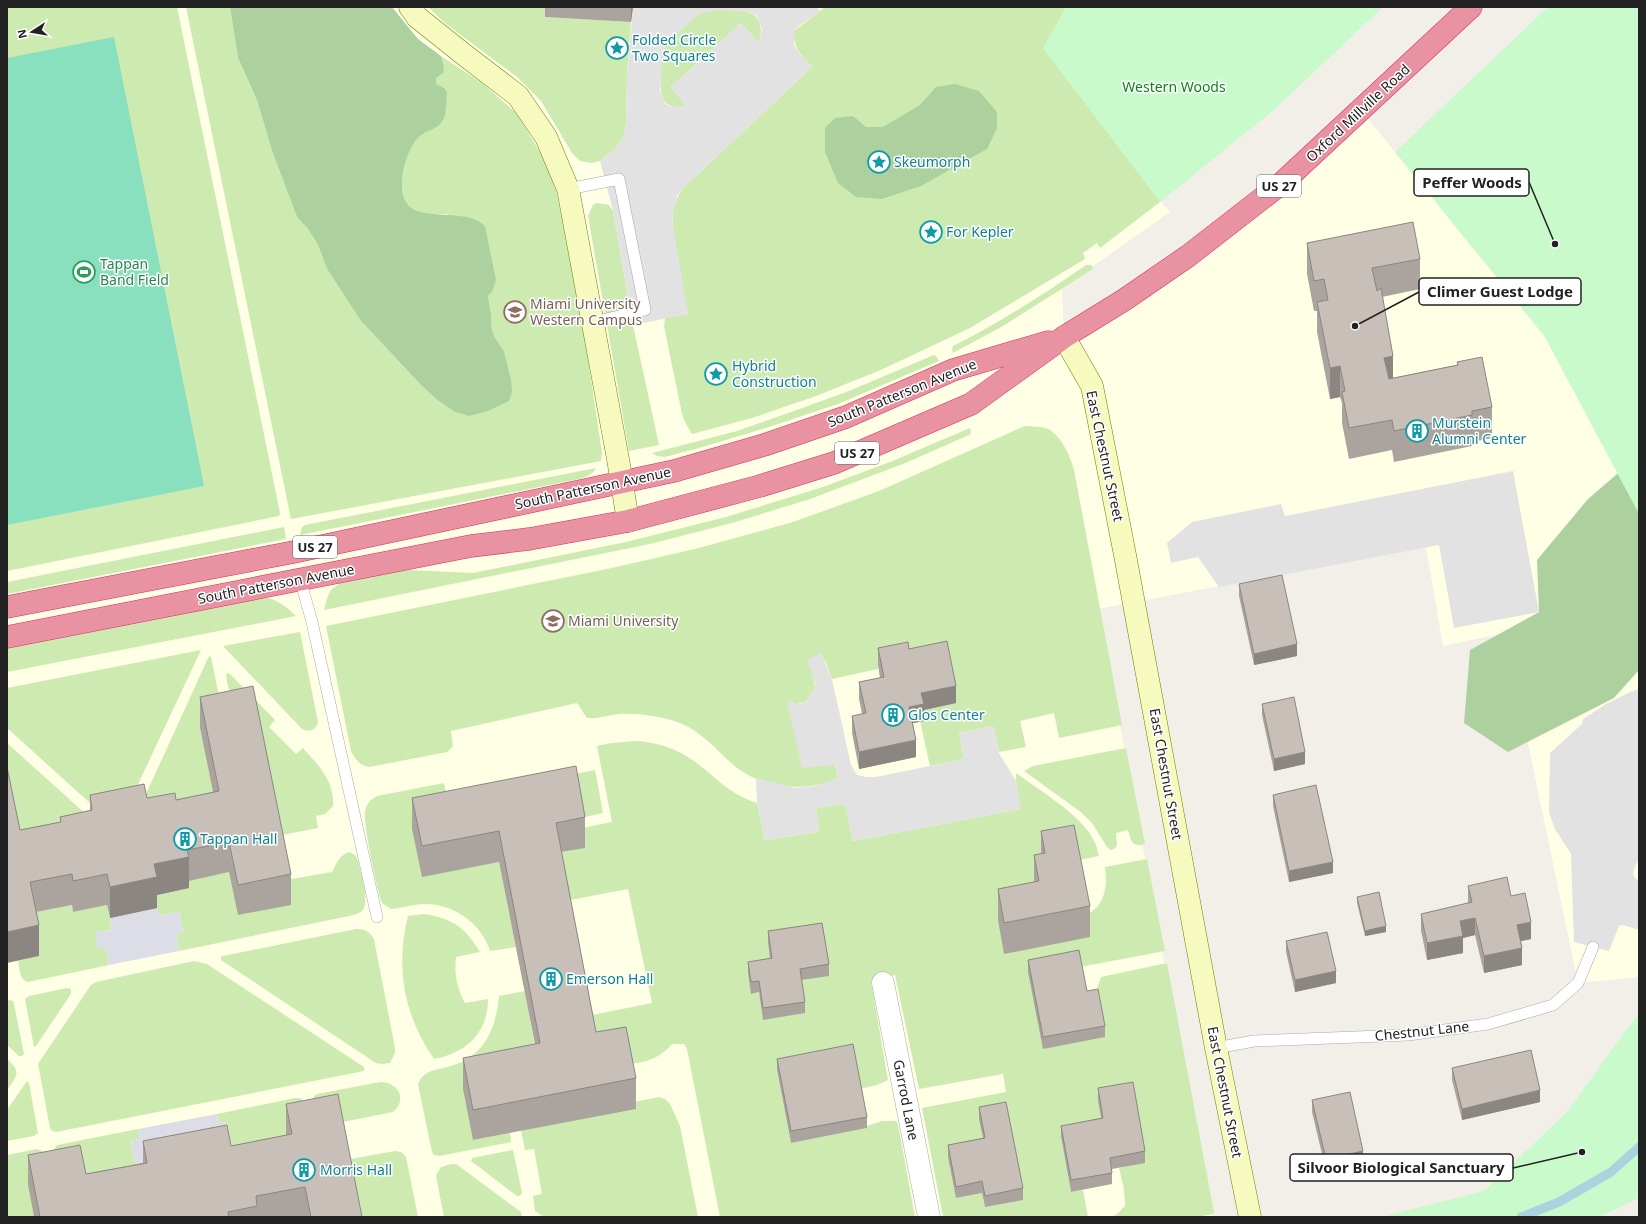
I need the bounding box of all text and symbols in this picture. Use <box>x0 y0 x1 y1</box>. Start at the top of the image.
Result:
north arrow <box>12 12 52 52</box>
text: N <box>13 28 30 40</box>
place label: Folded Circle Two Squares <box>632 30 716 65</box>
place icon: Folded Circle Two Squares <box>604 35 630 61</box>
street label: Oxford Millville Road <box>1301 59 1414 166</box>
park label: Western Woods <box>1122 77 1226 96</box>
place icon: Skeumorph <box>866 149 892 175</box>
place label: Skeumorph <box>894 152 970 171</box>
callout: Peffer Woods <box>1414 169 1529 196</box>
text: Peffer Woods <box>1422 172 1522 192</box>
road number: US 27 <box>1257 175 1301 197</box>
place icon: For Kepler <box>918 219 944 245</box>
place label: For Kepler <box>946 222 1014 241</box>
place label: Tappan Band Field <box>100 254 169 289</box>
sports icon: Tappan Band Field <box>71 259 97 285</box>
callout: Climer Guest Lodge <box>1419 278 1581 305</box>
text: Climer Guest Lodge <box>1427 281 1573 301</box>
place label: Miami University Western Campus <box>530 294 642 329</box>
school or university icon: Miami University Western Campus <box>502 299 528 325</box>
street label: South Patterson Avenue <box>825 354 979 431</box>
place label: Hybrid Construction <box>732 356 817 391</box>
place icon: Hybrid Construction <box>703 361 729 387</box>
street label: East Chestnut Street <box>1082 389 1129 523</box>
place label: Murstein Alumni Center <box>1432 413 1527 448</box>
building icon: Murstein Alumni Center <box>1404 418 1430 444</box>
road number: US 27 <box>835 442 879 464</box>
street label: South Patterson Avenue <box>513 462 673 513</box>
road number: US 27 <box>293 536 337 558</box>
street label: South Patterson Avenue <box>196 559 356 608</box>
school or university icon: Miami University <box>540 608 566 634</box>
place label: Miami University <box>568 611 679 630</box>
building icon: Glos Center <box>880 702 906 728</box>
place label: Glos Center <box>908 705 985 724</box>
street label: East Chestnut Street <box>1146 707 1187 841</box>
building icon: Tappan Hall <box>172 826 198 852</box>
place label: Tappan Hall <box>200 829 277 848</box>
building icon: Emerson Hall <box>538 966 564 992</box>
place label: Emerson Hall <box>566 969 653 988</box>
street label: Chestnut Lane <box>1374 1016 1470 1045</box>
street label: East Chestnut Street <box>1203 1025 1248 1159</box>
street label: Garrod Lane <box>889 1058 924 1142</box>
callout: Silvoor Biological Sanctuary <box>1290 1154 1513 1181</box>
building icon: Morris Hall <box>291 1157 317 1183</box>
text: Silvoor Biological Sanctuary <box>1297 1157 1505 1177</box>
place label: Morris Hall <box>320 1160 392 1179</box>

